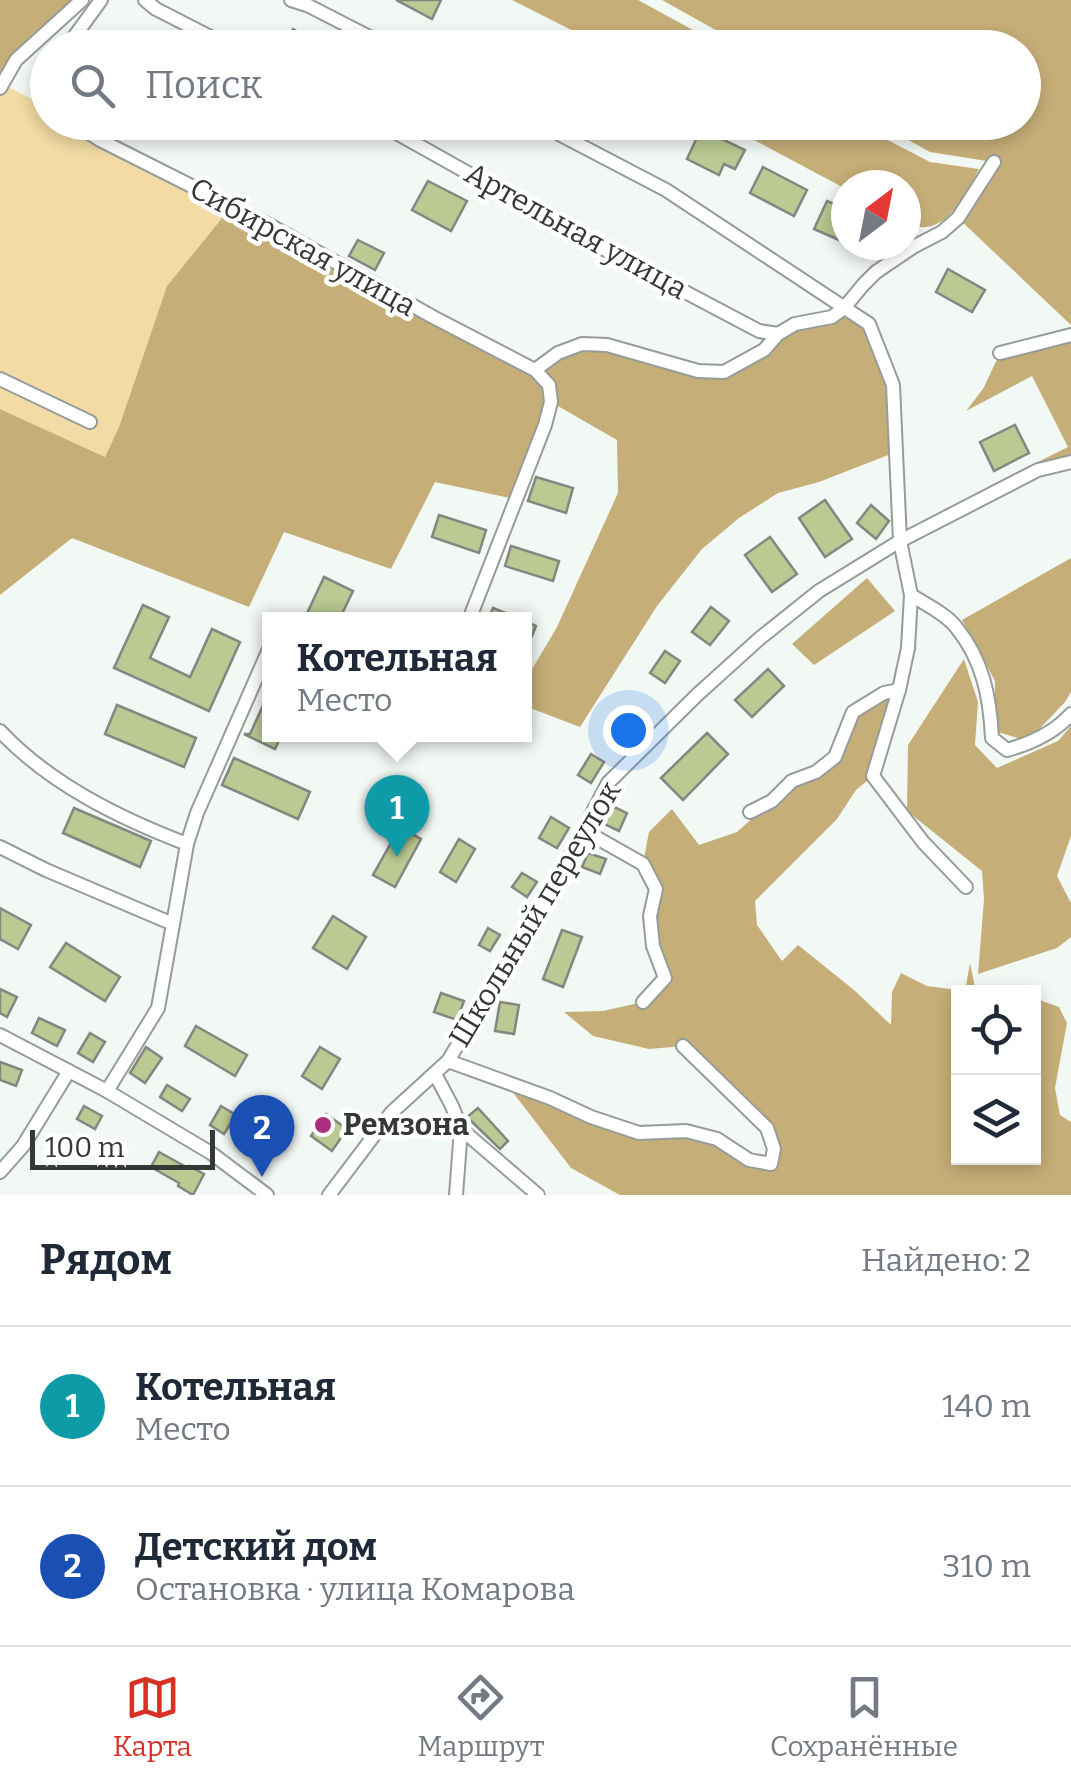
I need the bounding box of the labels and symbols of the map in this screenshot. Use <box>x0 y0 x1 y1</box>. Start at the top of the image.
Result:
street label: Артельная улица <box>459 155 693 307</box>
street label: Сибирская улица <box>184 170 422 324</box>
north arrow <box>831 170 921 260</box>
your location <box>603 705 654 756</box>
pin: 1 <box>364 774 430 857</box>
street label: Школьный переулок <box>441 774 629 1053</box>
pin: 2 <box>230 1094 294 1177</box>
place label: Ремзона <box>343 1107 469 1143</box>
marker: Ремзона <box>312 1114 334 1136</box>
scale bar <box>30 1125 215 1170</box>

